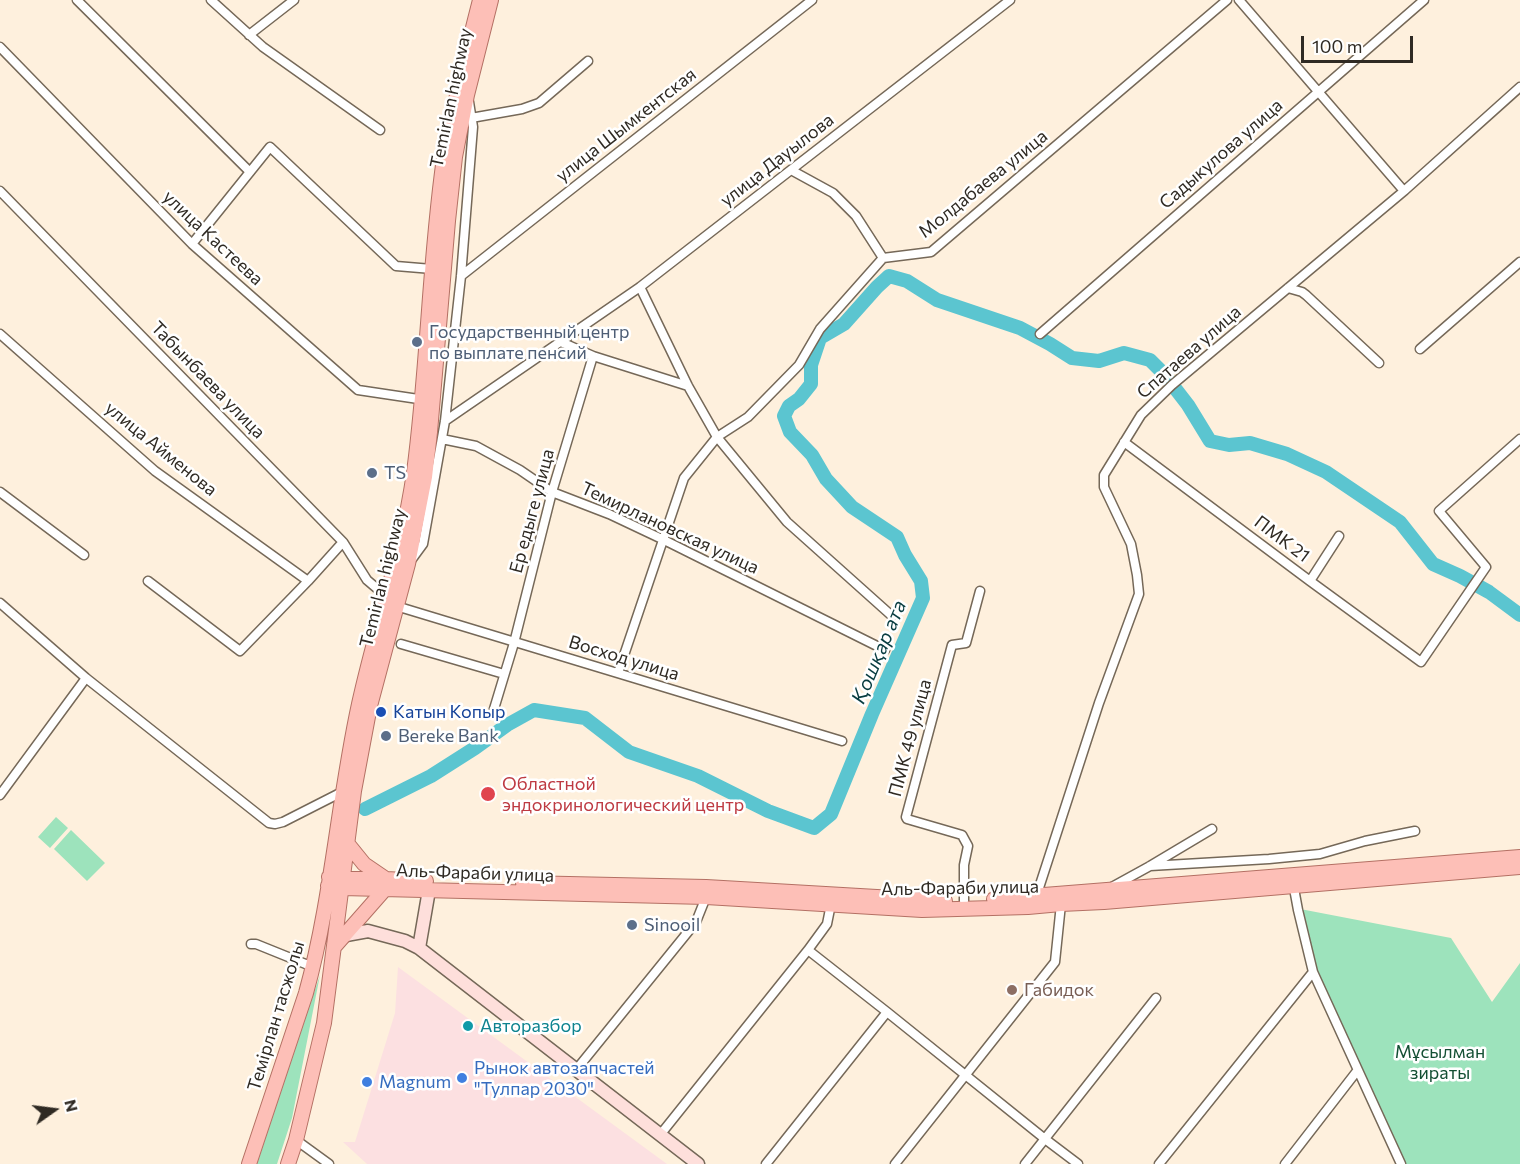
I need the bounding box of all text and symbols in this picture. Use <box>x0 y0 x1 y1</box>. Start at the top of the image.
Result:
scale bar <box>1304 24 1416 62</box>
street label: Temirlan highway <box>426 26 476 170</box>
text: 100 m <box>1312 35 1362 57</box>
street label: улица Шымкентская <box>552 64 700 186</box>
street label: Садыкулова улица <box>1155 95 1287 213</box>
street label: улица Дауылова <box>716 109 838 211</box>
street label: Молдабаева улица <box>914 125 1052 243</box>
street label: улица Кастеева <box>158 186 268 290</box>
street label: Спатаева улица <box>1133 301 1245 403</box>
street label: Табынбаева улица <box>146 317 270 443</box>
place label: Государственный центр по выплате пенсий <box>429 321 629 364</box>
marker: Государственный центр по выплате пенсий <box>410 335 424 349</box>
street label: улица Айменова <box>101 397 221 501</box>
street label: Ер едыге улица <box>505 447 559 575</box>
place label: TS <box>384 462 406 484</box>
marker: TS <box>365 466 379 480</box>
street label: Темирлановская улица <box>578 477 762 579</box>
street label: Temirlan highway <box>355 506 411 650</box>
street label: ПМК 21 <box>1250 511 1314 567</box>
water label: Қошқар ата <box>846 597 912 707</box>
street label: Восход улица <box>566 631 682 685</box>
street label: ПМК 49 улица <box>884 677 936 799</box>
place label: Катын Копыр <box>393 701 506 723</box>
marker: Катын Копыр <box>374 705 388 719</box>
place label: Bereke Bank <box>398 725 499 747</box>
marker: Bereke Bank <box>379 729 393 743</box>
place label: Областной эндокринологический центр <box>502 773 744 816</box>
marker: Областной эндокринологический центр <box>479 785 497 803</box>
street label: Аль-Фараби улица <box>396 859 554 887</box>
street label: Аль-Фараби улица <box>881 876 1039 900</box>
place label: Sinooil <box>644 914 700 936</box>
marker: Sinooil <box>625 918 639 932</box>
street label: Темірлан тасжолы <box>243 938 309 1094</box>
place label: Габидок <box>1024 979 1094 1001</box>
marker: Габидок <box>1005 983 1019 997</box>
place label: Авторазбор <box>480 1015 582 1037</box>
marker: Авторазбор <box>461 1019 475 1033</box>
park label: Мұсылман зираты <box>1395 1041 1485 1084</box>
place label: Рынок автозапчастей "Тулпар 2030" <box>474 1057 655 1100</box>
place label: Magnum <box>379 1071 451 1093</box>
marker: Рынок автозапчастей "Тулпар 2030" <box>455 1071 469 1085</box>
marker: Magnum <box>360 1075 374 1089</box>
north arrow <box>24 1080 84 1140</box>
text: N <box>61 1097 83 1114</box>

